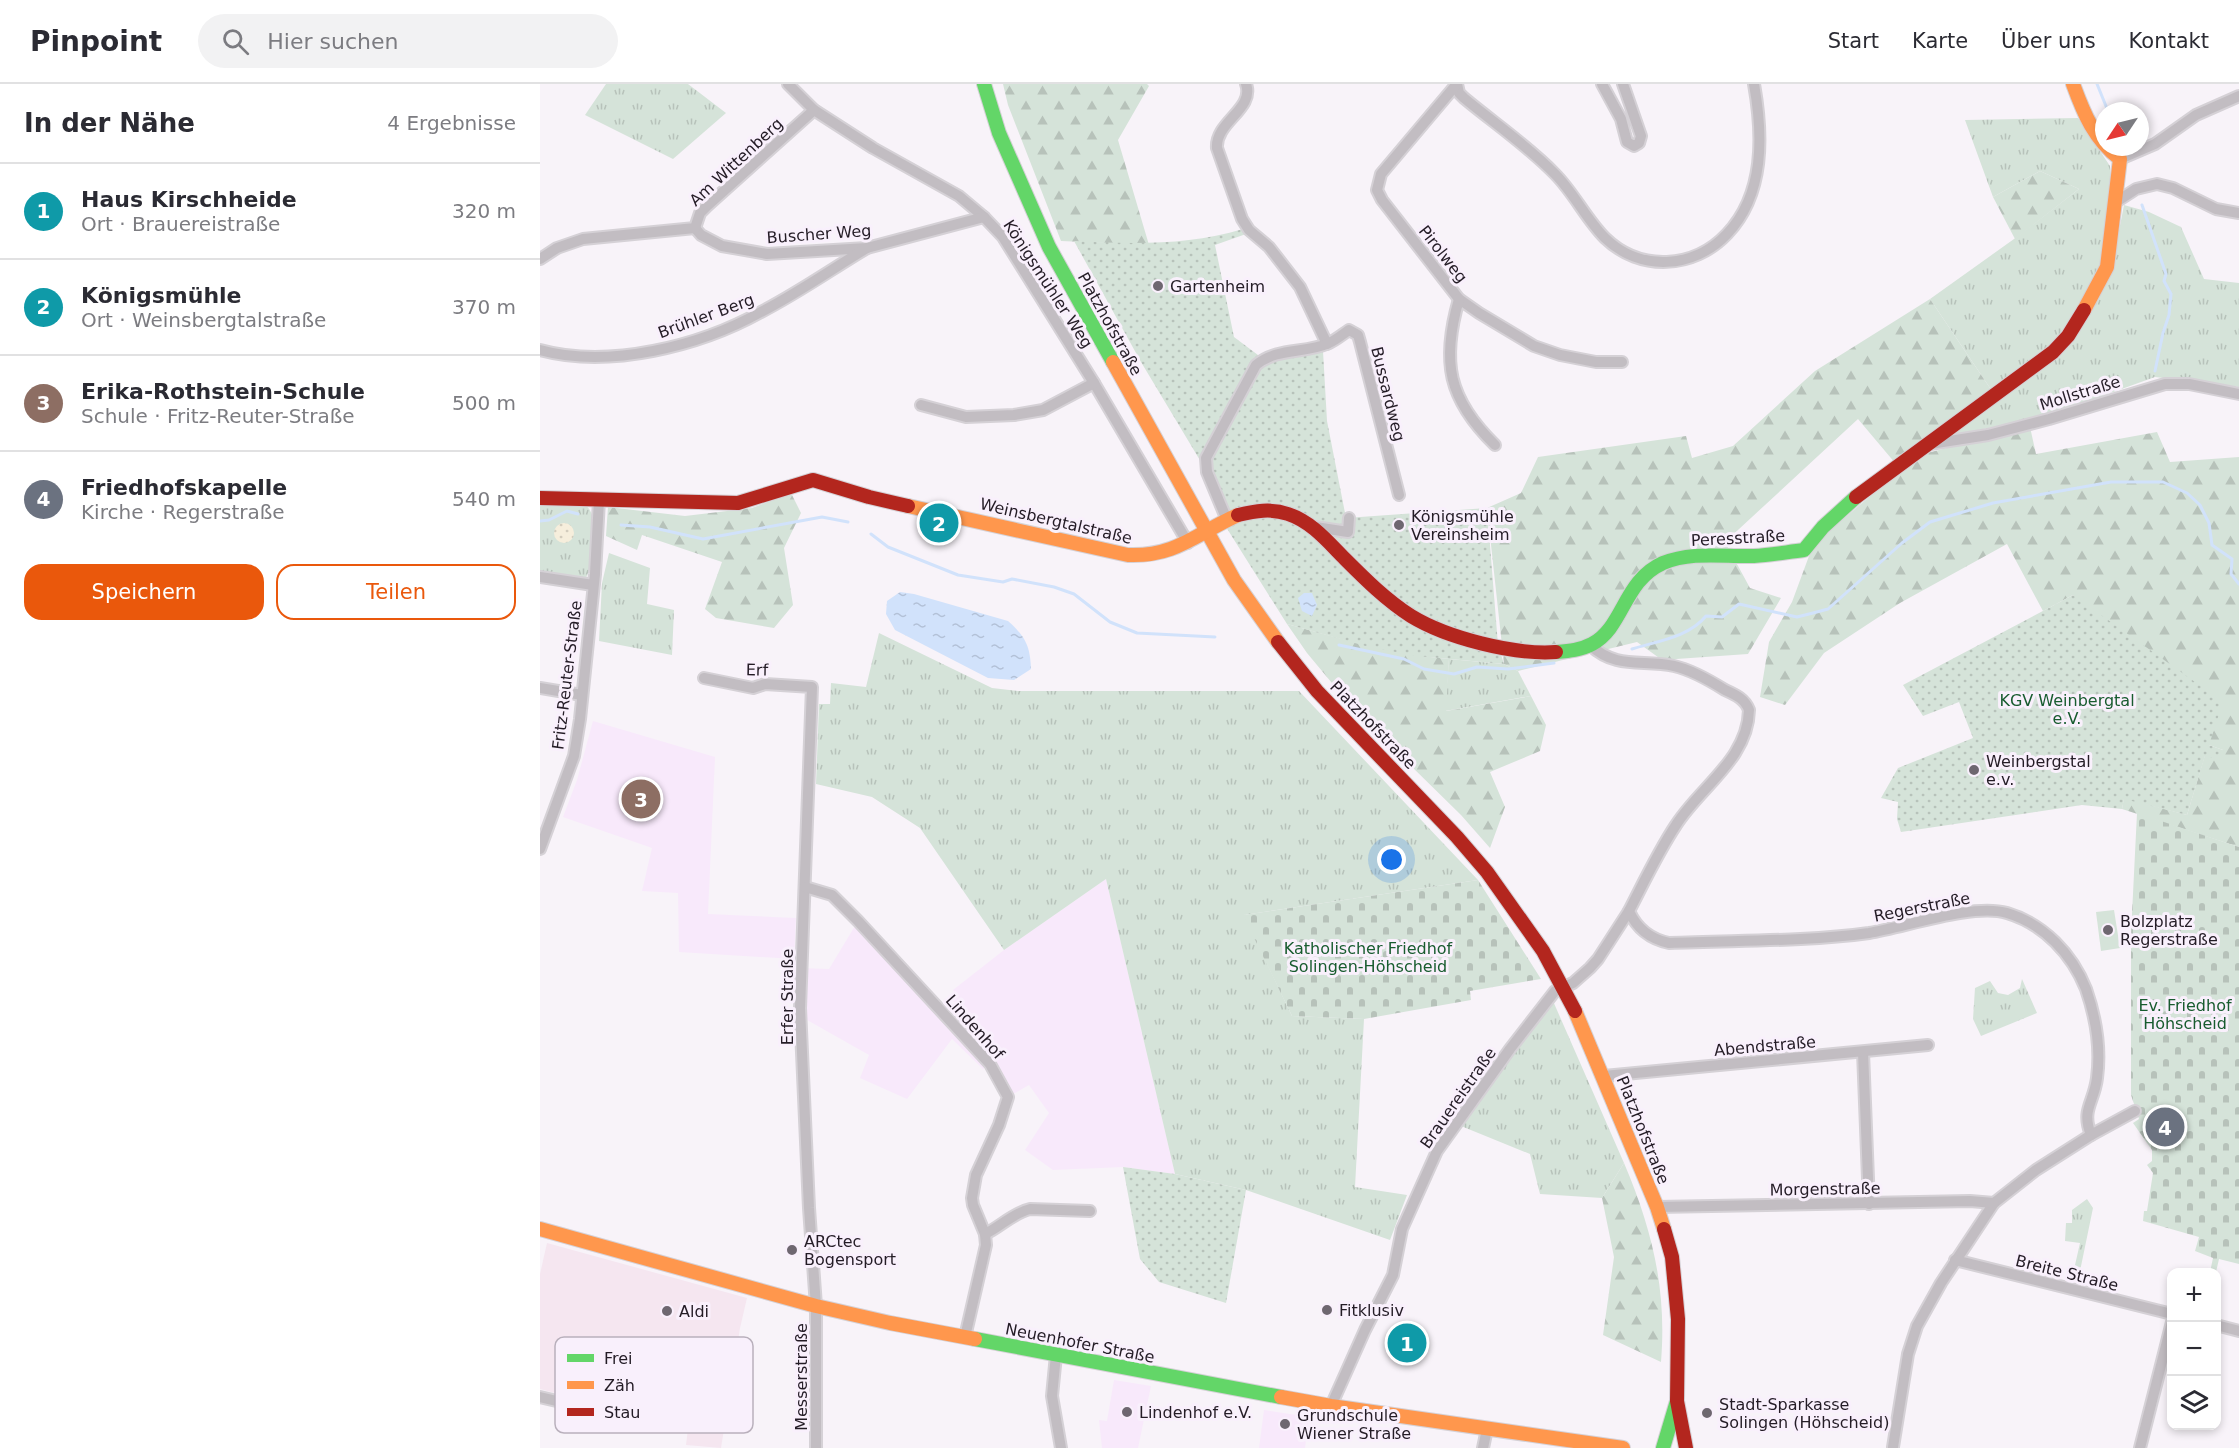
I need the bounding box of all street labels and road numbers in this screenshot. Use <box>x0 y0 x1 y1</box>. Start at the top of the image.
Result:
street label: Am Wittenberg <box>685 114 787 210</box>
street label: Königsmühler Weg <box>999 216 1097 352</box>
street label: Buscher Weg <box>766 221 872 247</box>
street label: Pirolweg <box>1415 222 1471 286</box>
street label: Platzhofstraße <box>1074 269 1146 379</box>
street label: Brühler Berg <box>655 290 757 342</box>
street label: Bussardweg <box>1367 345 1409 443</box>
street label: Mollstraße <box>2037 372 2123 414</box>
street label: Weinsbergtalstraße <box>978 494 1134 548</box>
street label: Peresstraße <box>1690 526 1786 550</box>
street label: Fritz-Reuter-Straße <box>548 599 586 751</box>
street label: Erf <box>746 660 769 680</box>
street label: Platzhofstraße <box>1326 677 1420 773</box>
street label: Regerstraße <box>1872 888 1972 926</box>
street label: Erfer Straße <box>778 949 797 1045</box>
street label: Lindenhof <box>942 991 1008 1063</box>
street label: Abendstraße <box>1713 1032 1817 1060</box>
street label: Brauereistraße <box>1416 1044 1500 1152</box>
street label: Platzhofstraße <box>1613 1073 1673 1187</box>
street label: Morgenstraße <box>1769 1179 1881 1199</box>
street label: Breite Straße <box>2014 1251 2120 1295</box>
street label: Neuenhofer Straße <box>1004 1319 1156 1367</box>
street label: Messerstraße <box>792 1323 811 1431</box>

